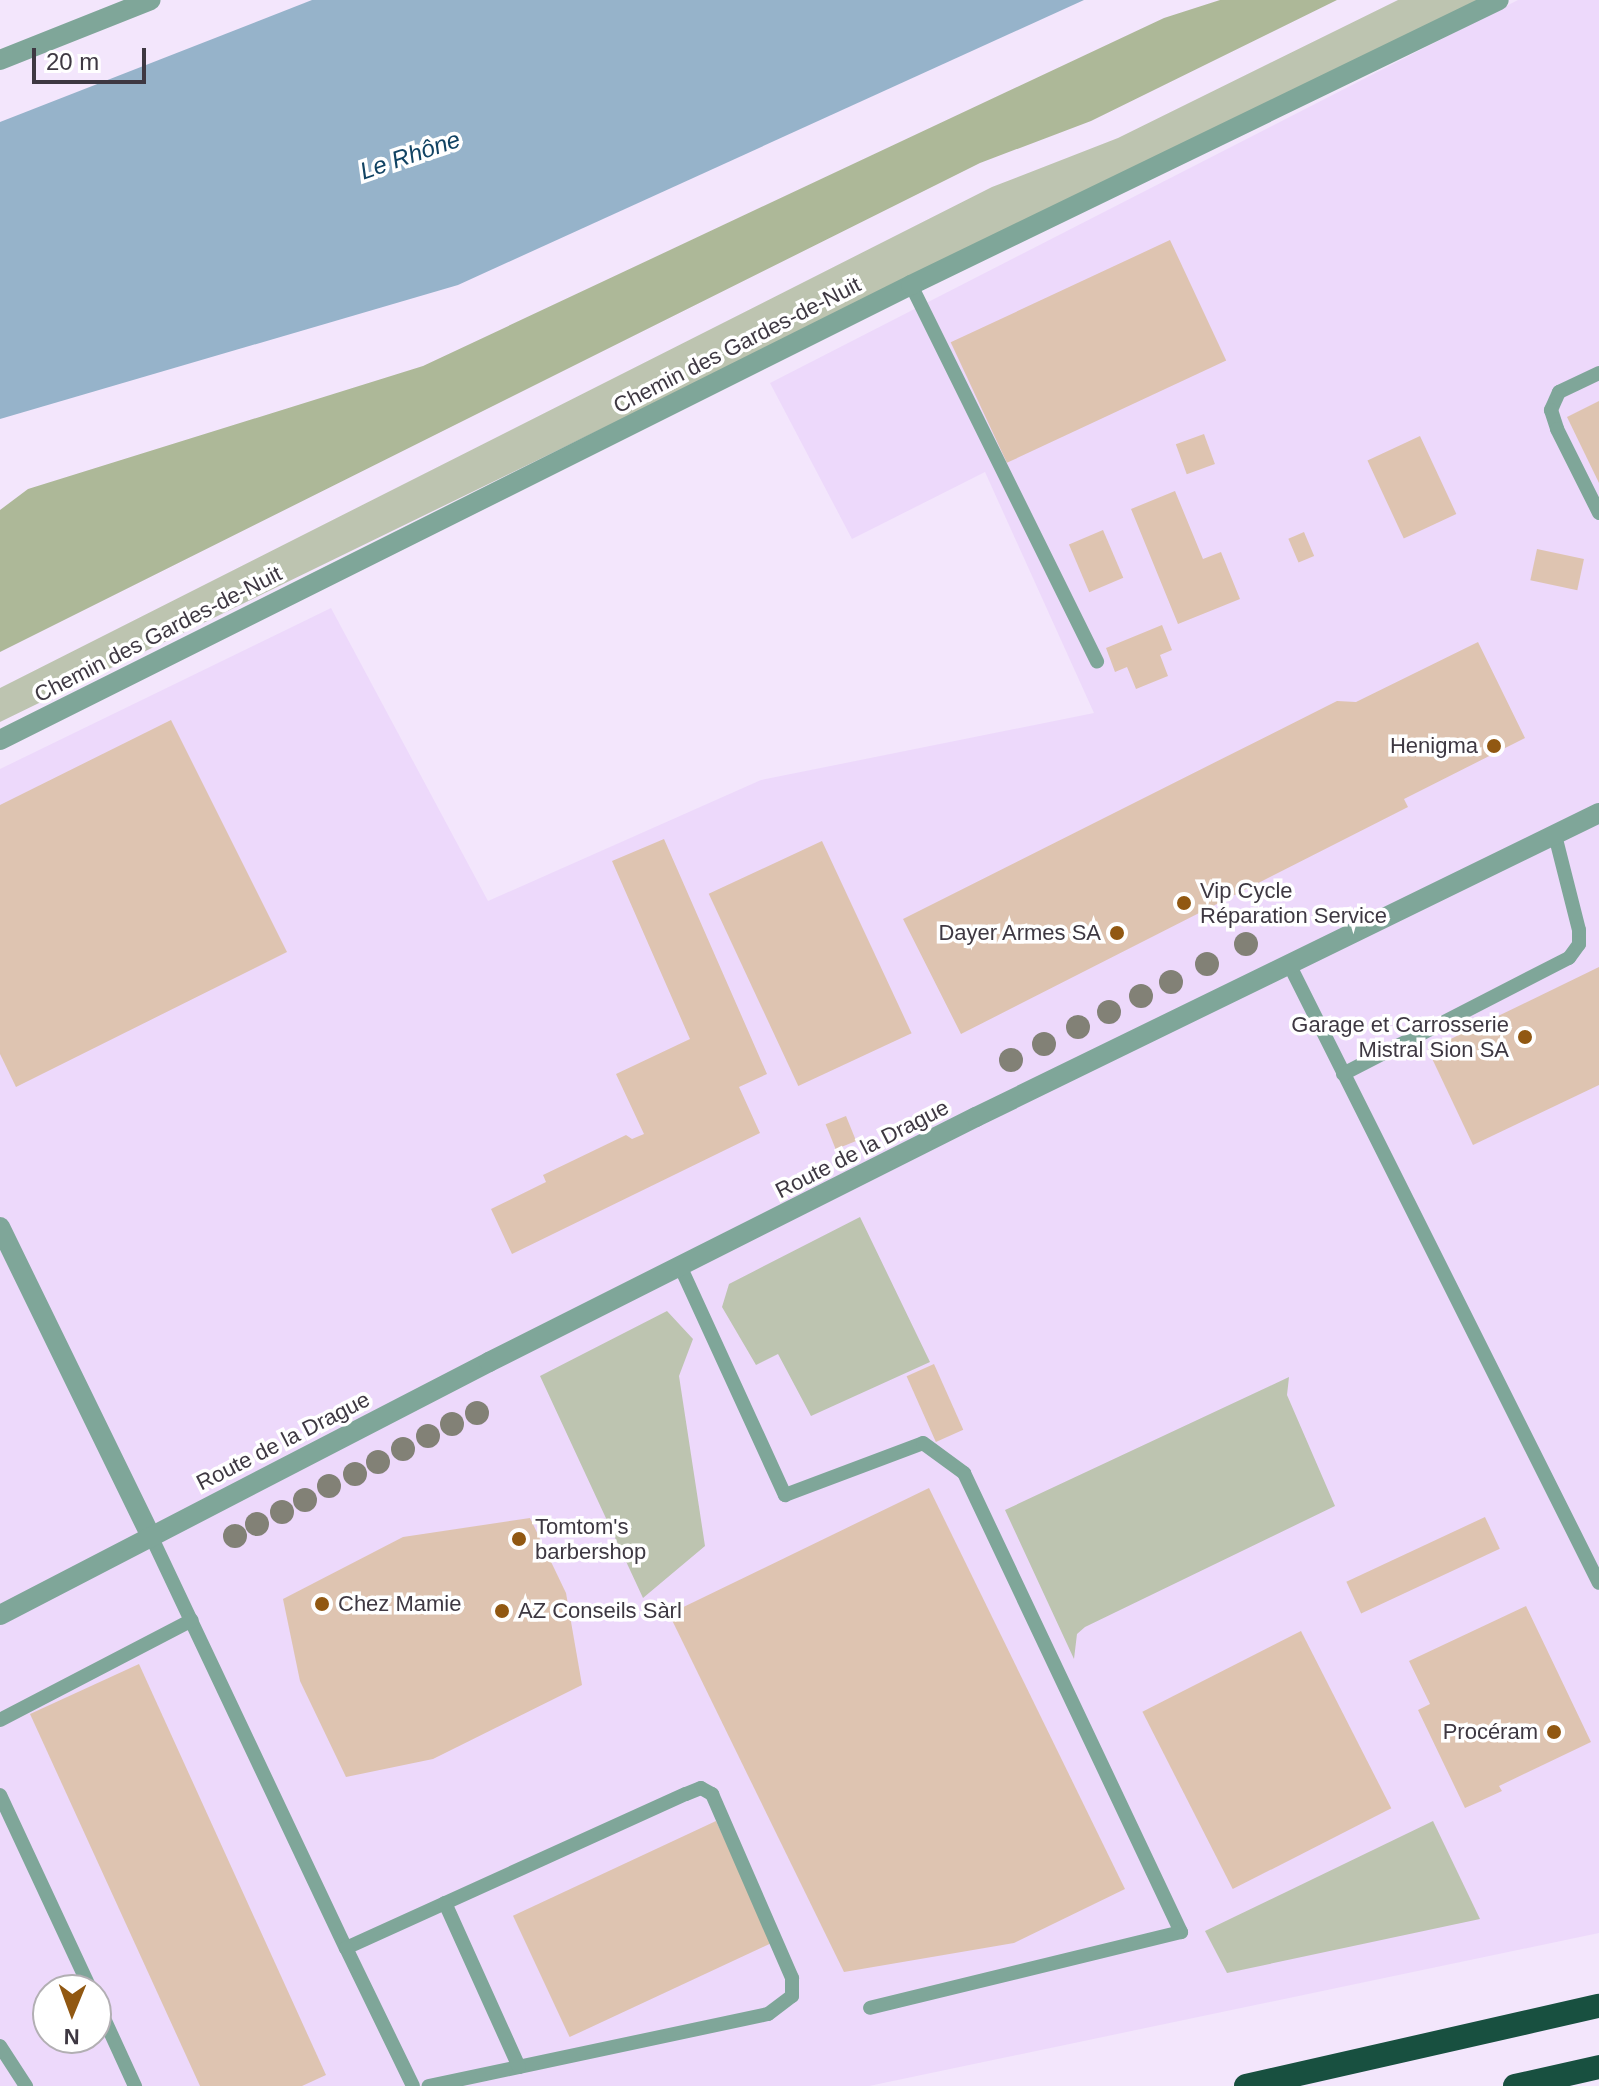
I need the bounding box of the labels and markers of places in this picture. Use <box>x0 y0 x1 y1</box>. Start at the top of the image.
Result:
place label: Henigma <box>1390 733 1478 759</box>
marker: Henigma <box>1485 737 1503 755</box>
place label: Vip Cycle Réparation Service <box>1200 877 1387 928</box>
marker: Vip Cycle Réparation Service <box>1175 894 1193 912</box>
place label: Dayer Armes SA <box>937 920 1101 946</box>
marker: Dayer Armes SA <box>1108 924 1126 942</box>
place label: Garage et Carrosserie Mistral Sion SA <box>1291 1011 1509 1062</box>
marker: Garage et Carrosserie Mistral Sion SA <box>1516 1028 1534 1046</box>
place label: Tomtom's barbershop <box>535 1513 646 1564</box>
marker: Tomtom's barbershop <box>510 1530 528 1548</box>
place label: Chez Mamie <box>338 1591 461 1617</box>
marker: Chez Mamie <box>313 1595 331 1613</box>
place label: AZ Conseils Sàrl <box>518 1598 682 1624</box>
marker: AZ Conseils Sàrl <box>493 1602 511 1620</box>
place label: Procéram <box>1443 1719 1538 1745</box>
marker: Procéram <box>1545 1723 1563 1741</box>

